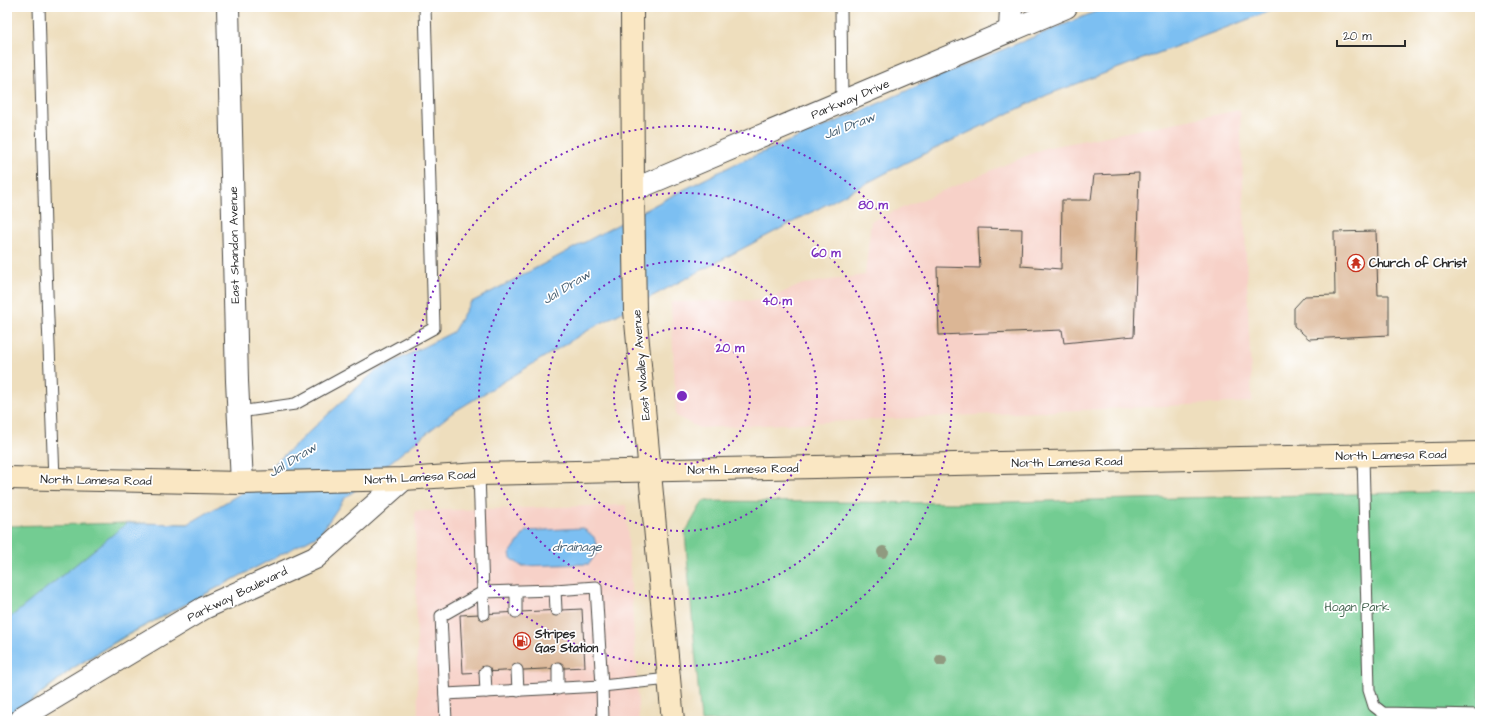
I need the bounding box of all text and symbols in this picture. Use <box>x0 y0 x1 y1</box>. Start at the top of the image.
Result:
scale bar <box>1337 22 1405 48</box>
text: 20 m <box>1343 28 1372 45</box>
street label: Parkway Drive <box>808 75 893 125</box>
water label: Jal Draw <box>821 107 879 144</box>
street label: East Shandon Avenue <box>225 186 244 304</box>
text: 80 m <box>858 197 888 214</box>
text: 60 m <box>811 245 841 262</box>
temple icon: Church of Christ <box>1346 253 1366 273</box>
place label: Church of Christ <box>1369 255 1467 272</box>
water label: Jal Draw <box>539 264 595 309</box>
text: 40 m <box>762 293 793 310</box>
street label: East Wadley Avenue <box>628 308 656 421</box>
text: 20 m <box>715 340 745 357</box>
centre of rings <box>675 389 689 403</box>
water label: Jal Draw <box>265 437 321 482</box>
street label: North Lamesa Road <box>1335 446 1447 465</box>
street label: North Lamesa Road <box>1011 453 1123 472</box>
street label: North Lamesa Road <box>687 460 799 479</box>
street label: North Lamesa Road <box>364 466 476 489</box>
street label: North Lamesa Road <box>40 471 152 490</box>
water label: drainage <box>552 538 603 557</box>
street label: Parkway Boulevard <box>184 563 291 627</box>
park label: Hogan Park <box>1325 599 1390 617</box>
place label: Stripes Gas Station <box>534 626 598 657</box>
fuel station icon: Stripes Gas Station <box>512 631 532 651</box>

